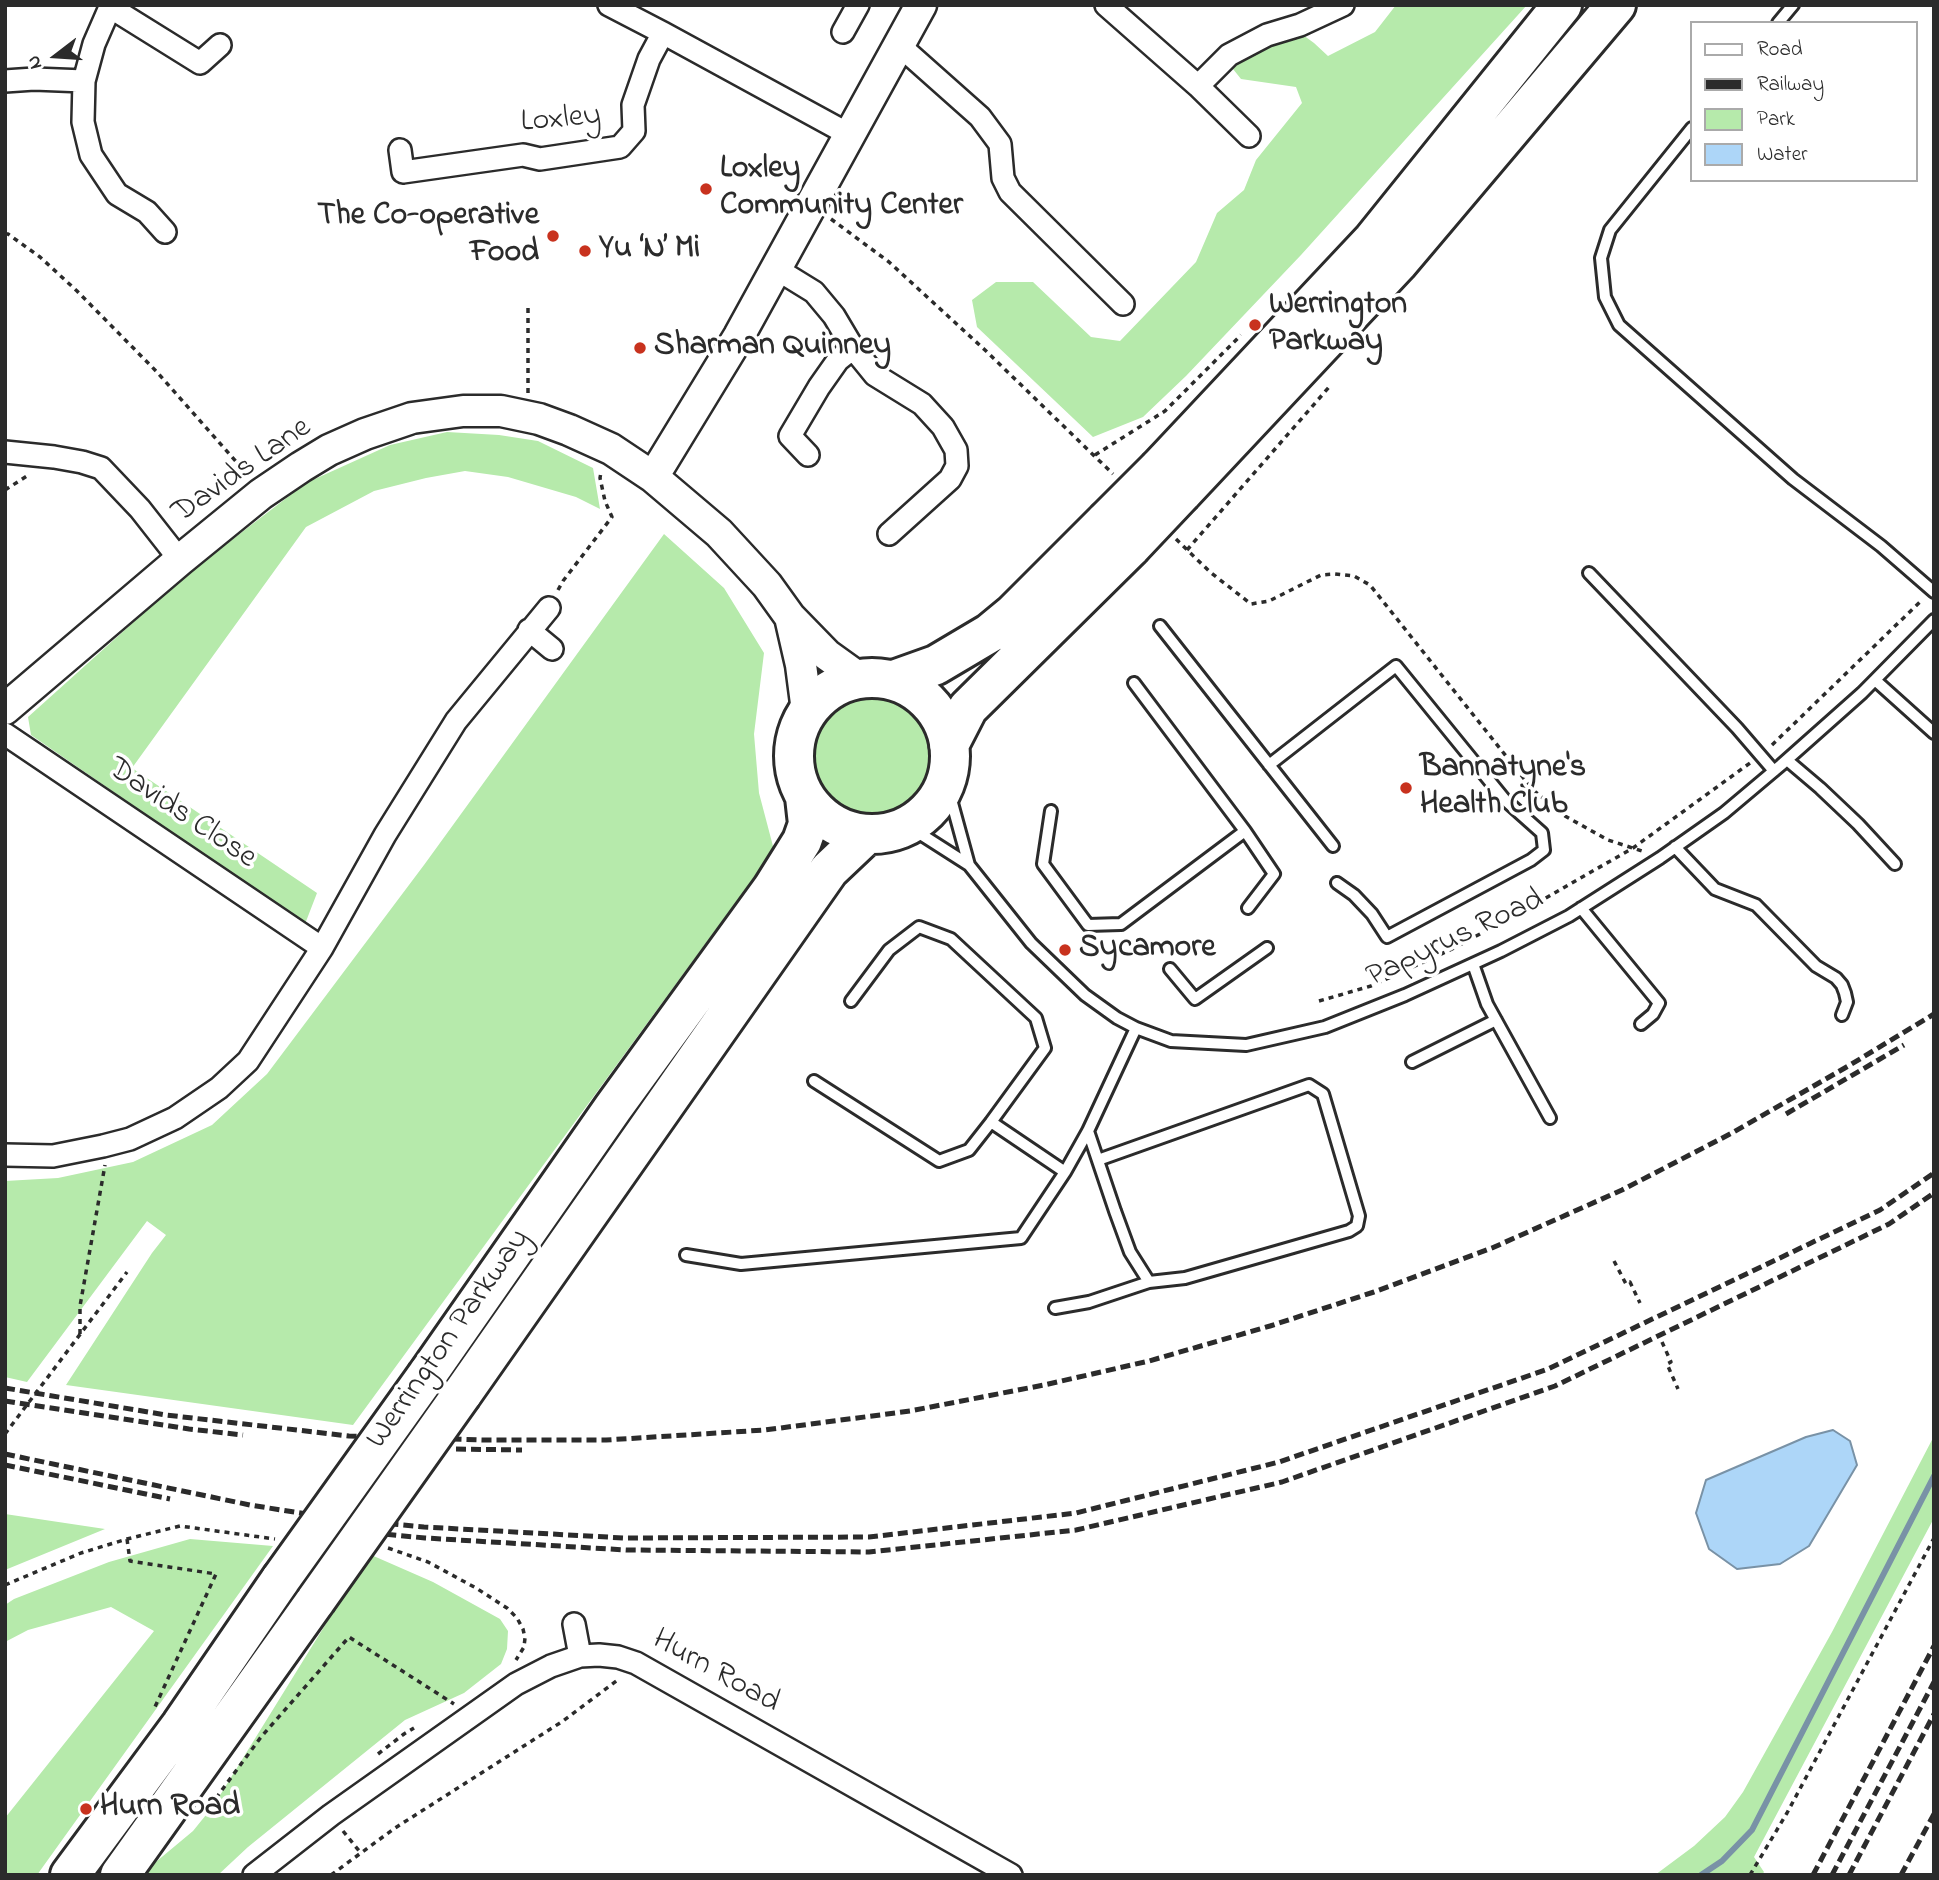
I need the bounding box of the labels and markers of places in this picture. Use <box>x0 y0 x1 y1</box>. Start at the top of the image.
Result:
place label: Loxley Community Center <box>720 152 963 227</box>
marker: Loxley Community Center <box>698 181 714 197</box>
place label: The Co-operative Food <box>317 199 539 274</box>
marker: The Co-operative Food <box>545 228 561 244</box>
place label: Yu ‘N’ Mi <box>599 232 700 270</box>
marker: Yu ‘N’ Mi <box>577 243 593 259</box>
place label: Werrington Parkway <box>1269 288 1407 363</box>
marker: Werrington Parkway <box>1247 317 1263 333</box>
place label: Sharman Quinney <box>654 329 891 367</box>
marker: Sharman Quinney <box>632 340 648 356</box>
place label: Bannatyne's Health Club <box>1420 751 1586 826</box>
marker: Bannatyne's Health Club <box>1398 780 1414 796</box>
place label: Sycamore <box>1079 931 1216 969</box>
marker: Sycamore <box>1057 942 1073 958</box>
place label: Hurn Road <box>100 1790 240 1828</box>
marker: Hurn Road <box>78 1801 94 1817</box>

